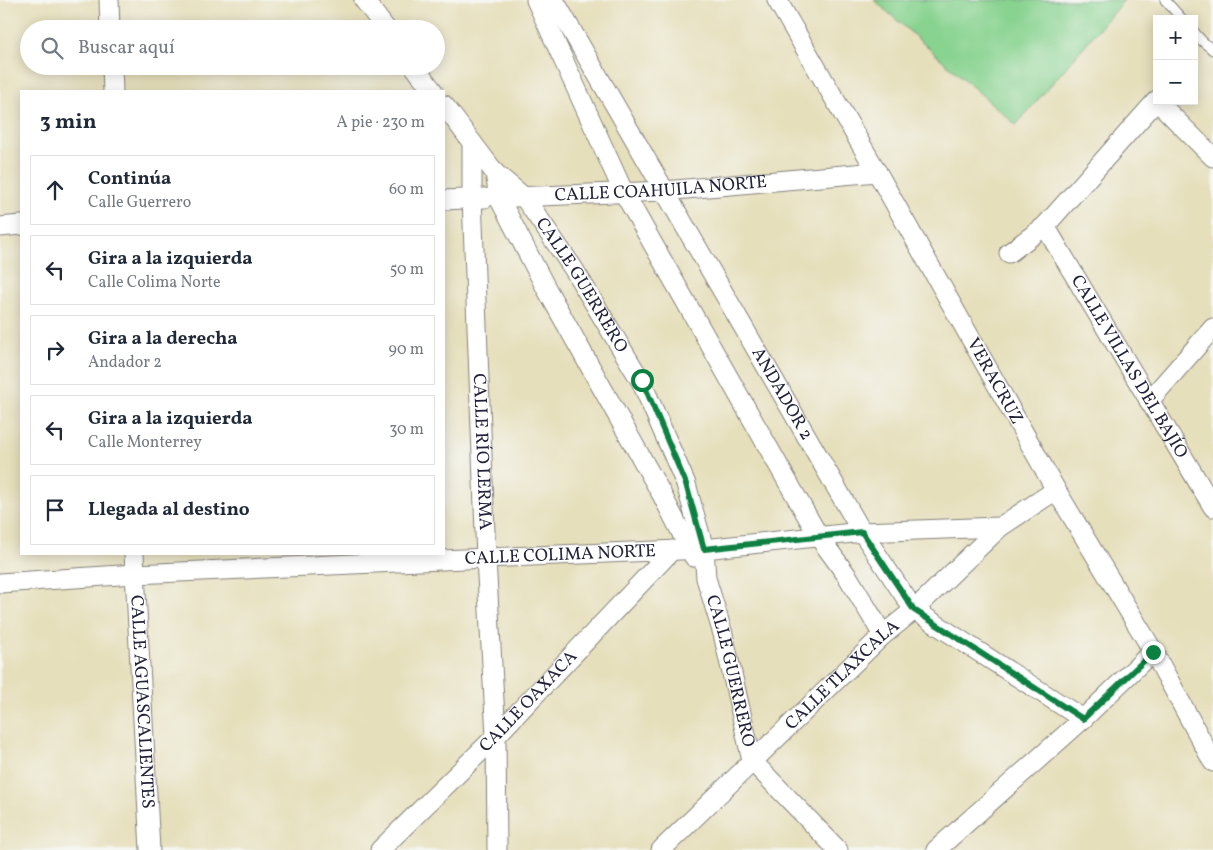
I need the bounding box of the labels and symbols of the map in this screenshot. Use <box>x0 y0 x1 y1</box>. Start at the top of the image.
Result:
street label: CALLE COAHUILA NORTE <box>554 169 768 208</box>
street label: CALLE GUERRERO <box>529 212 634 358</box>
street label: CALLE VILLAS DEL BAJÍO <box>1065 270 1194 463</box>
street label: VERACRUZ <box>960 333 1029 429</box>
street label: ANDADOR 2 <box>745 343 819 445</box>
route start <box>631 369 654 392</box>
street label: CALLE RÍO LERMA <box>466 373 497 531</box>
street label: CALLE COLIMA NORTE <box>464 538 657 571</box>
street label: CALLE GUERRERO <box>699 592 761 750</box>
street label: CALLE AGUASCALIENTES <box>124 594 160 809</box>
street label: CALLE TLAXCALA <box>779 614 905 736</box>
route end <box>1142 641 1165 664</box>
street label: CALLE OAXACA <box>474 645 583 758</box>

